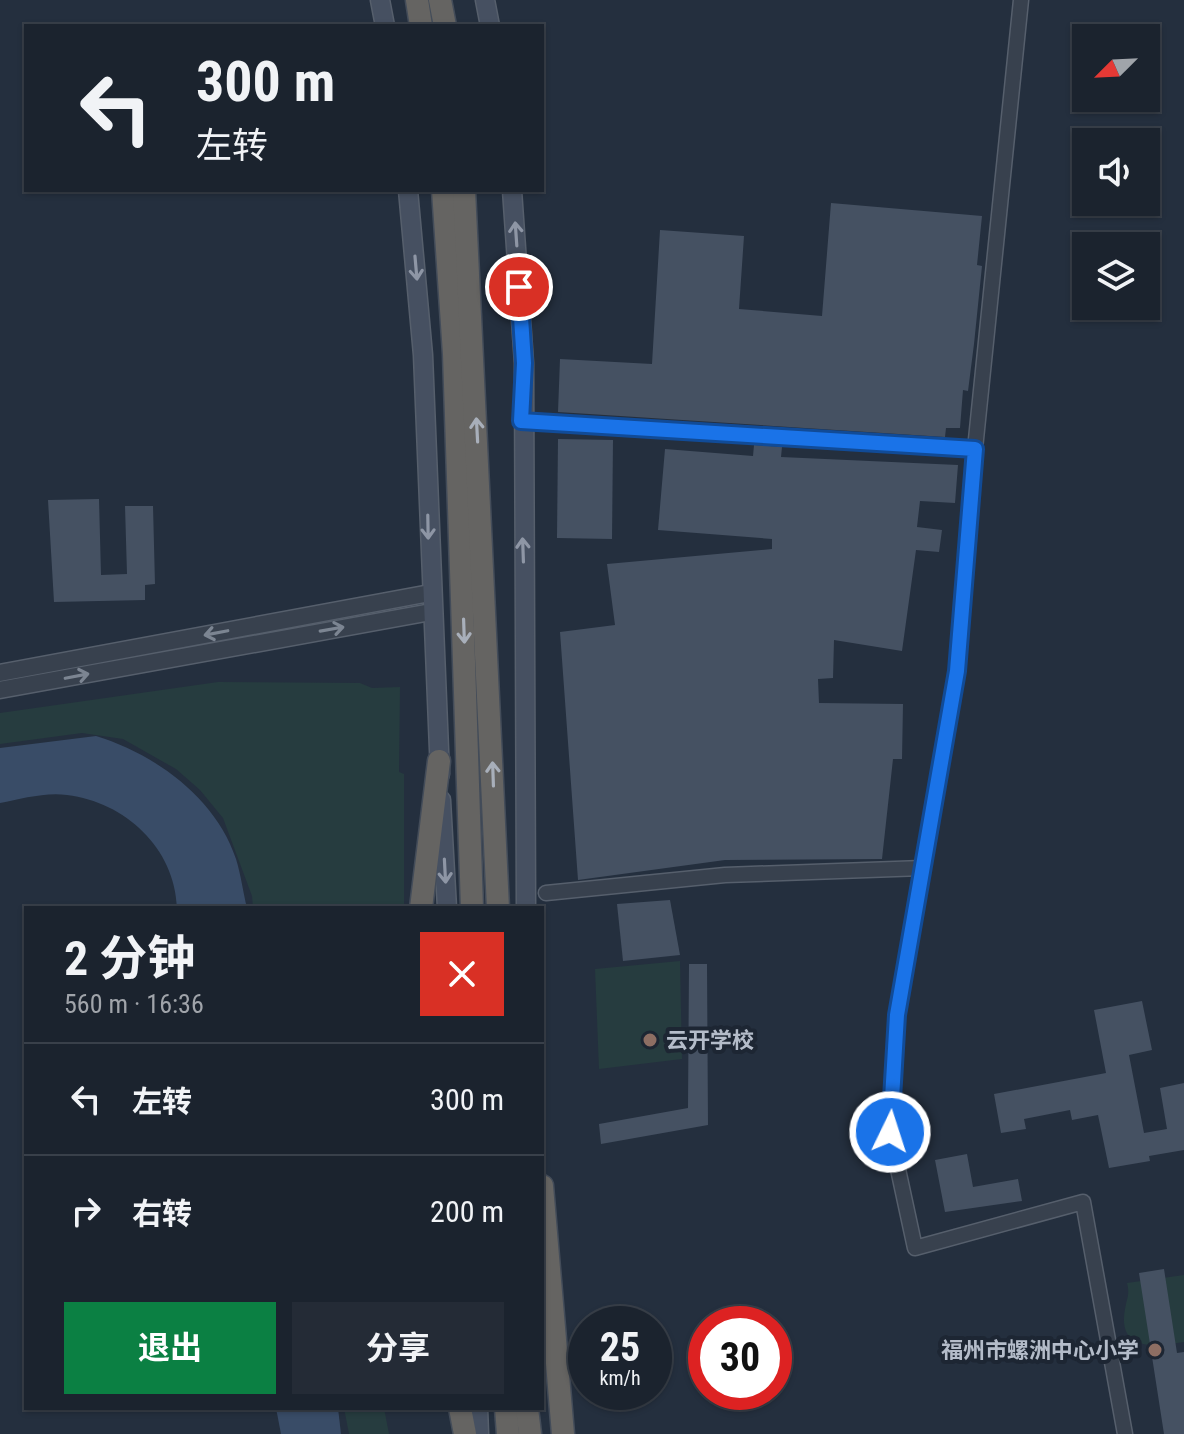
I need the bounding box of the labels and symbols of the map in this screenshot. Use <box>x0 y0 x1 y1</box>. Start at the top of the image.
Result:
north arrow <box>1072 24 1160 112</box>
one-way arrow <box>508 221 523 248</box>
pin <box>485 253 553 321</box>
one-way arrow <box>408 254 423 281</box>
one-way arrow <box>469 418 484 444</box>
one-way arrow <box>420 513 436 540</box>
one-way arrow <box>516 537 531 564</box>
one-way arrow <box>456 617 471 644</box>
one-way arrow <box>319 621 345 636</box>
one-way arrow <box>204 626 229 641</box>
one-way arrow <box>63 667 89 682</box>
one-way arrow <box>486 761 501 788</box>
one-way arrow <box>438 857 453 884</box>
place label: 云开学校 <box>666 1028 754 1053</box>
marker: 云开学校 <box>641 1031 659 1049</box>
position arrow <box>848 1090 932 1174</box>
speed limit sign: 30 <box>688 1306 792 1410</box>
place label: 福州市螺洲中心小学 <box>941 1338 1139 1363</box>
marker: 福州市螺洲中心小学 <box>1146 1341 1164 1359</box>

